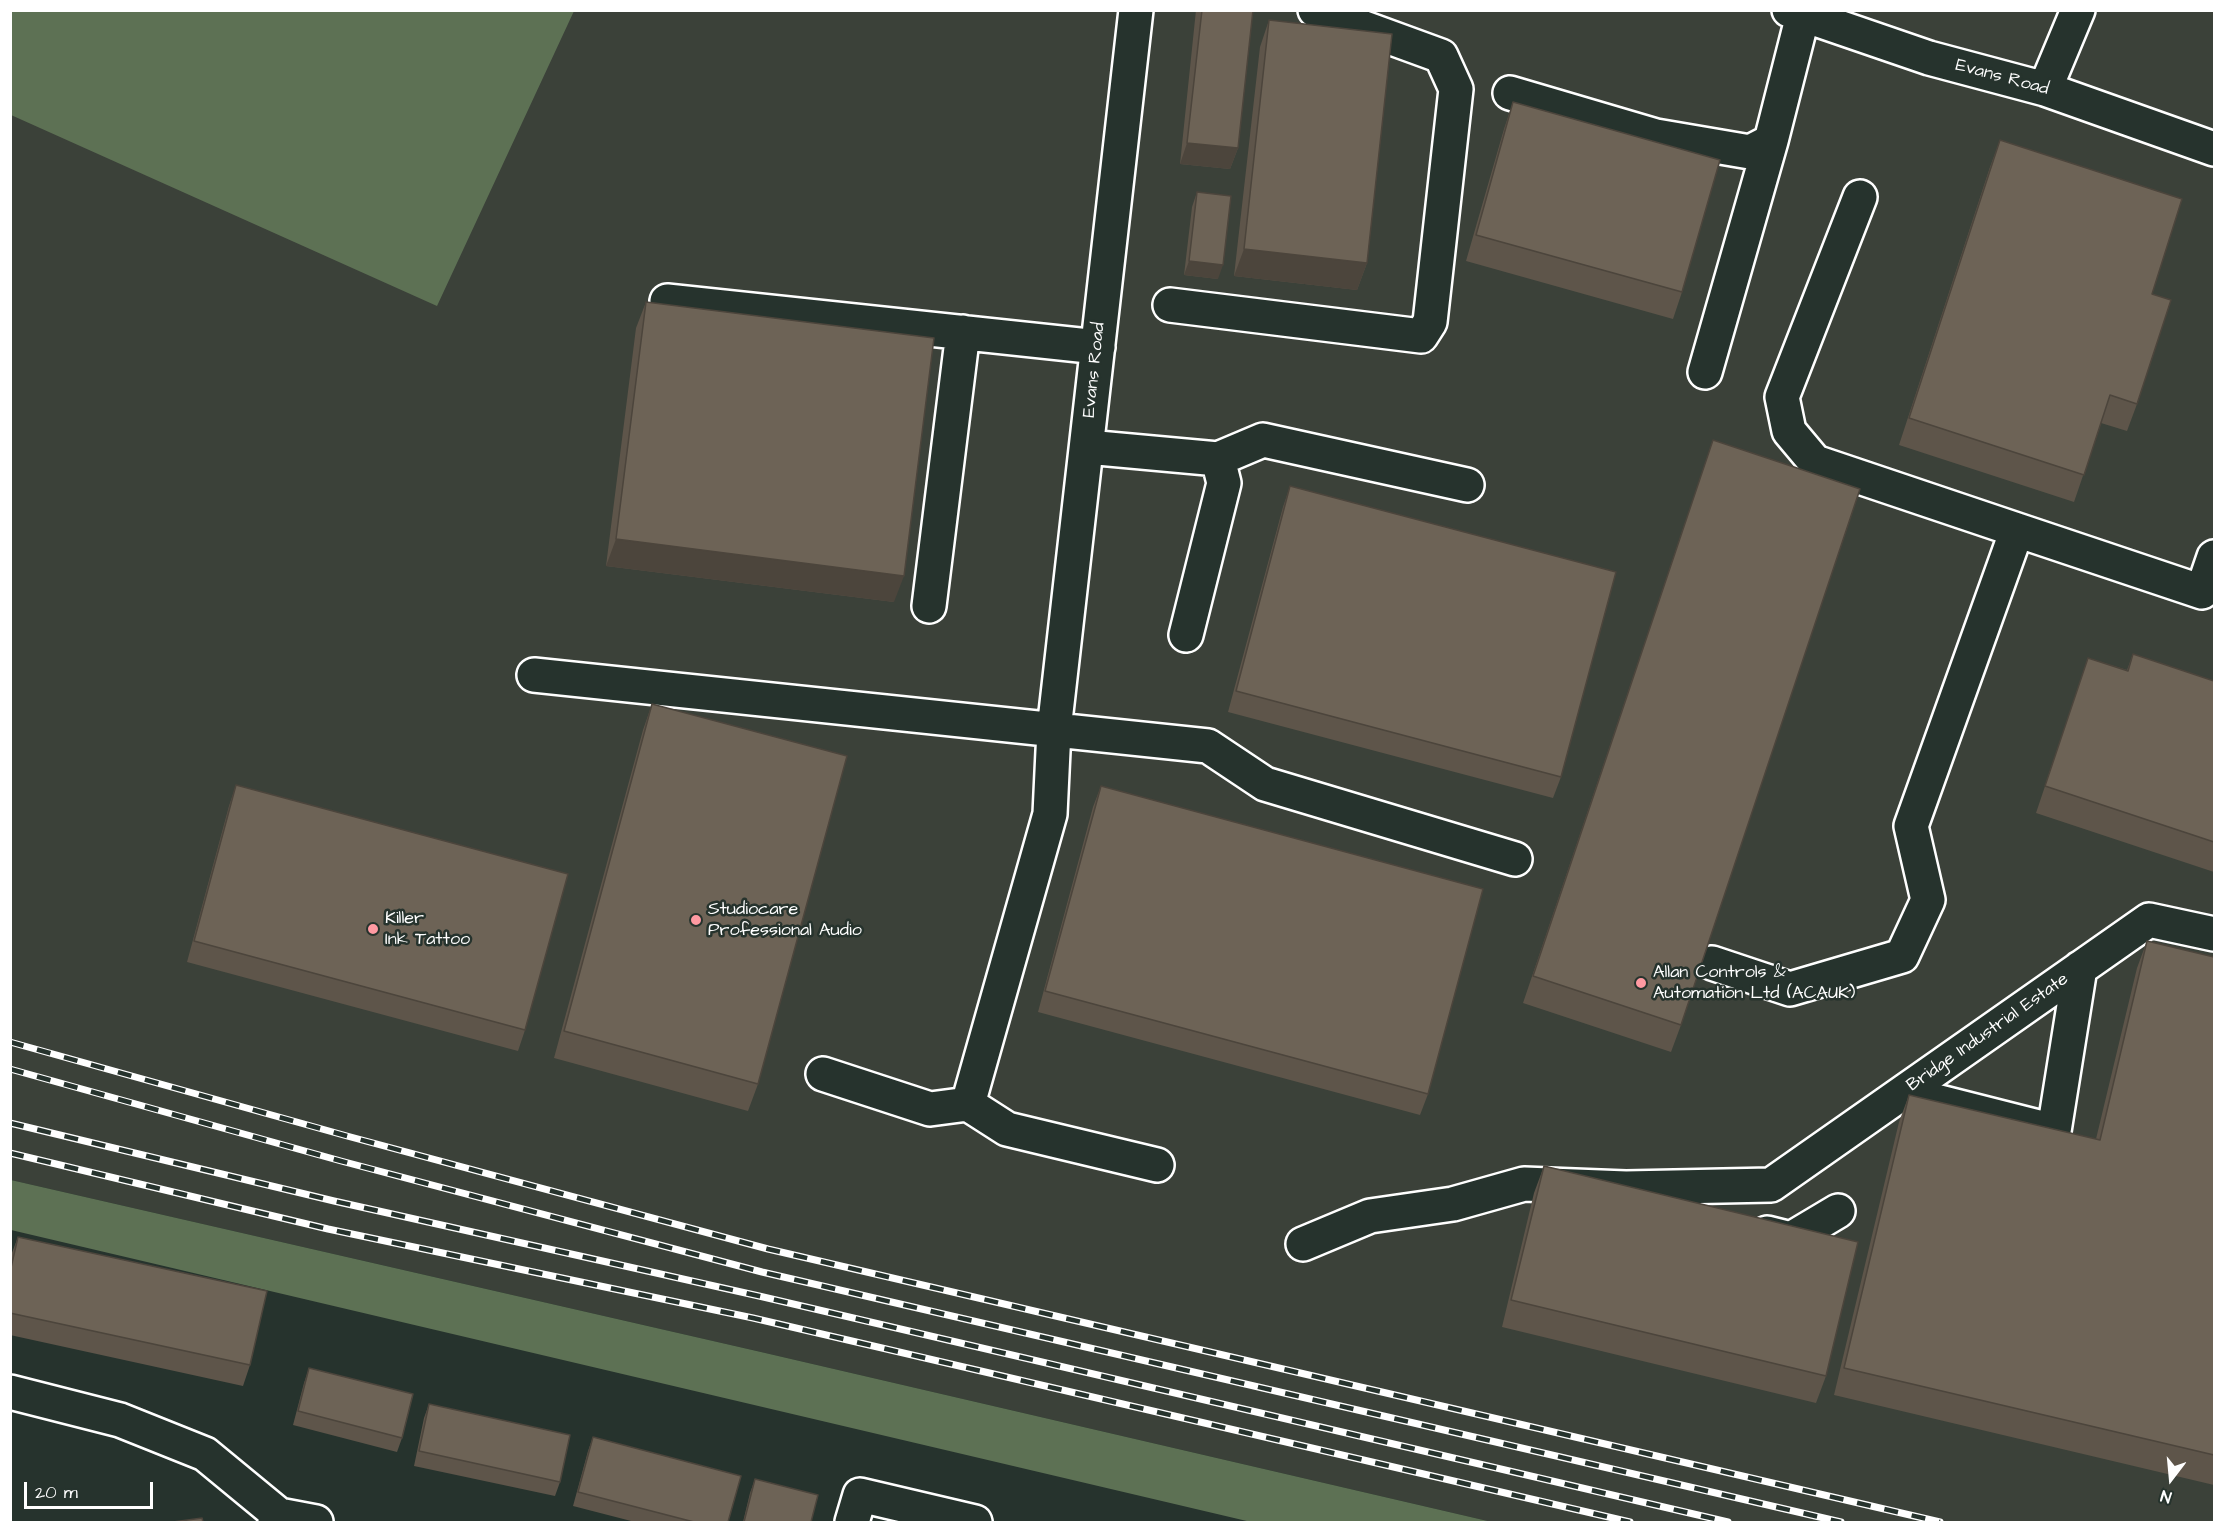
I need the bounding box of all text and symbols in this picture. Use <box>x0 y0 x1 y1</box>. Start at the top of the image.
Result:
street label: Evans Road <box>1953 55 2051 101</box>
street label: Evans Road <box>1079 321 1111 419</box>
place label: Studiocare Professional Audio <box>708 899 862 942</box>
place label: Killer Ink Tattoo <box>385 908 470 950</box>
marker: Studiocare Professional Audio <box>689 913 703 927</box>
marker: Killer Ink Tattoo <box>366 922 380 936</box>
place label: Allan Controls & Automation Ltd (ACAUK) <box>1653 962 1855 1004</box>
street label: Bridge Industrial Estate <box>1903 969 2073 1097</box>
marker: Allan Controls & Automation Ltd (ACAUK) <box>1634 976 1648 990</box>
north arrow <box>2141 1449 2201 1509</box>
scale bar <box>27 1470 156 1508</box>
text: 20 m <box>35 1480 78 1505</box>
text: N <box>2158 1484 2174 1508</box>

